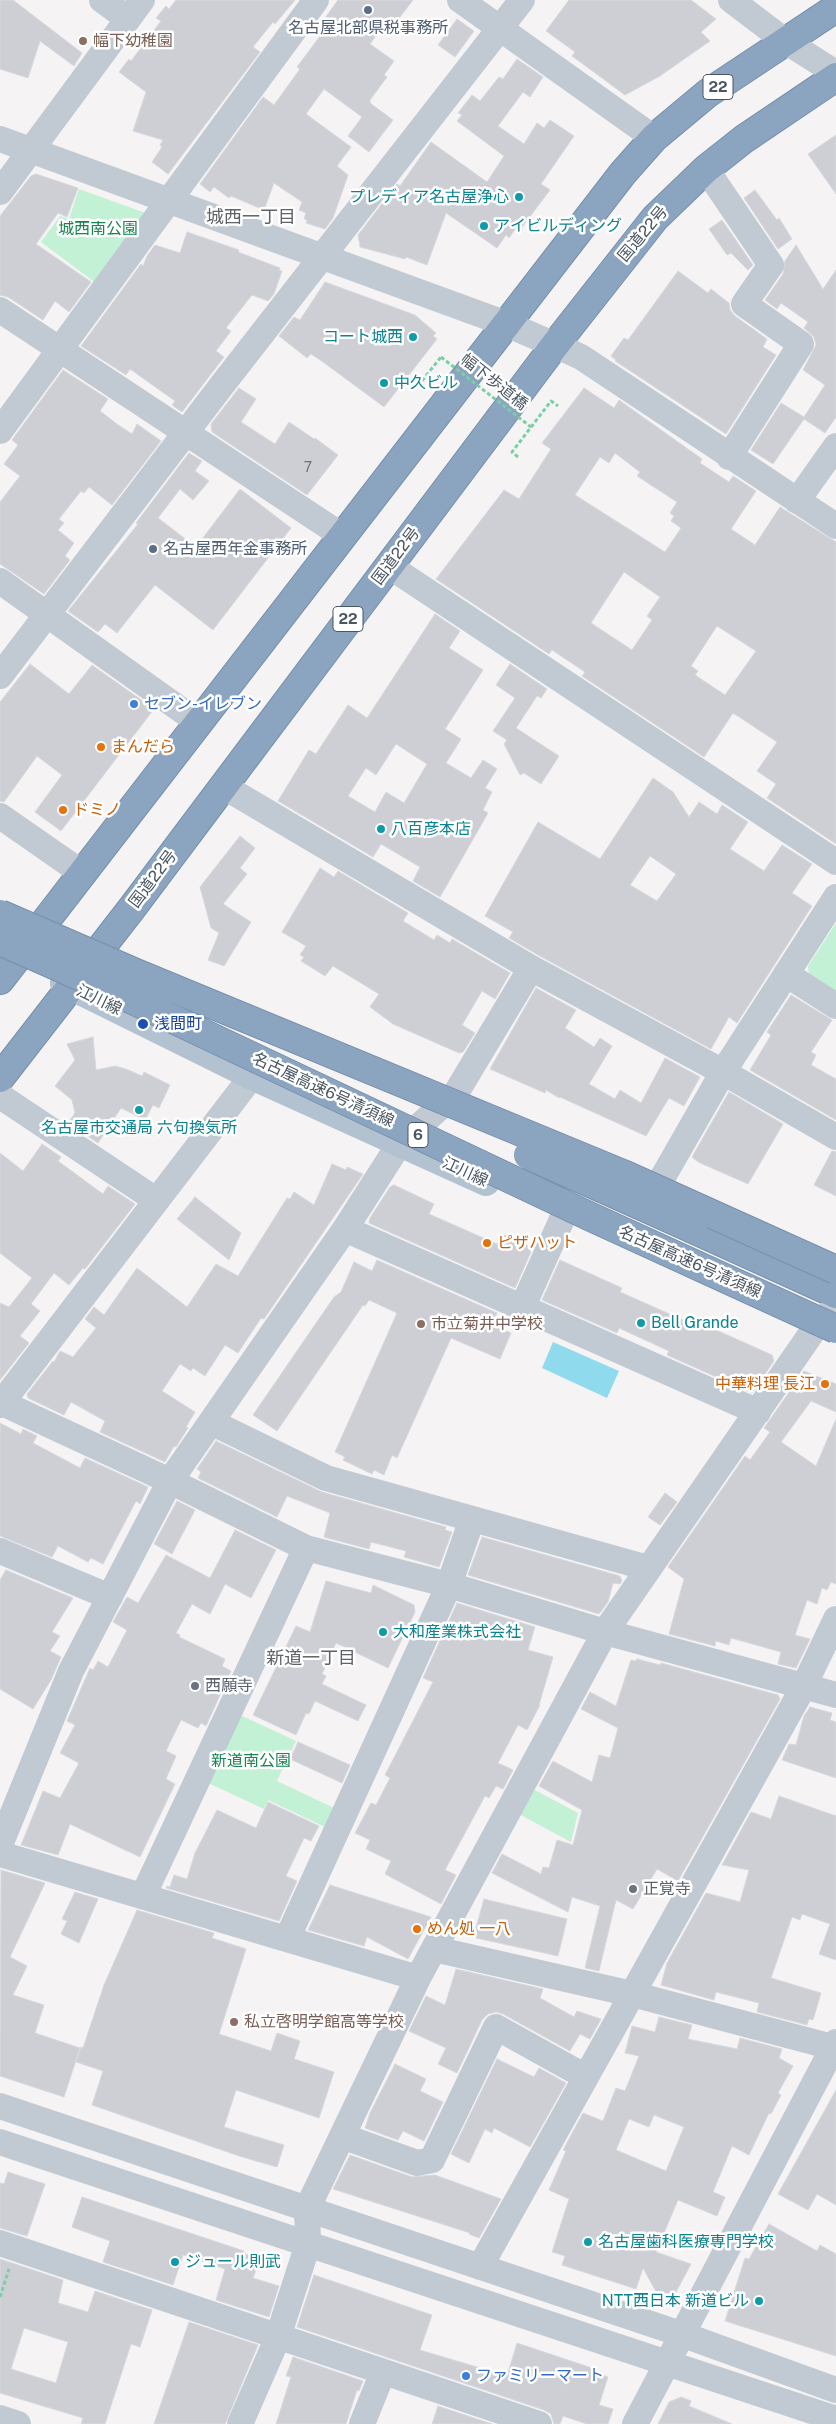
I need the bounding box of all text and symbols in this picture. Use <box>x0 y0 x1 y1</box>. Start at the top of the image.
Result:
marker: 名古屋北部県税事務所 <box>362 4 374 16</box>
place label: 名古屋北部県税事務所 <box>288 18 448 38</box>
place label: 幅下幼稚園 <box>93 31 173 51</box>
marker: 幅下幼稚園 <box>77 35 89 47</box>
road number: 22 <box>703 74 733 100</box>
place label: プレディア名古屋浄心 <box>349 187 509 207</box>
marker: プレディア名古屋浄心 <box>513 191 525 203</box>
street label: 国道22号 <box>614 202 672 266</box>
district label: 城西一丁目 <box>206 206 296 228</box>
place label: アイビルディング <box>494 216 622 236</box>
park label: 城西南公園 <box>58 219 138 239</box>
marker: アイビルディング <box>478 220 490 232</box>
place label: コート城西 <box>323 327 403 347</box>
marker: コート城西 <box>407 331 419 343</box>
street label: 幅下歩道橋 <box>457 350 531 414</box>
place label: 中久ビル <box>394 373 458 393</box>
marker: 中久ビル <box>378 377 390 389</box>
house number: 7 <box>304 460 312 476</box>
street label: 国道22号 <box>368 523 424 589</box>
place label: 名古屋西年金事務所 <box>163 539 307 559</box>
marker: 名古屋西年金事務所 <box>147 543 159 555</box>
road number: 22 <box>333 606 363 632</box>
place label: セブン-イレブン <box>144 694 262 714</box>
marker: セブン-イレブン <box>128 698 140 710</box>
place label: まんだら <box>111 737 175 757</box>
marker: まんだら <box>95 741 107 753</box>
place label: ドミノ <box>73 800 121 820</box>
marker: ドミノ <box>57 804 69 816</box>
place label: 八百彦本店 <box>391 819 471 839</box>
marker: 八百彦本店 <box>375 823 387 835</box>
street label: 国道22号 <box>125 846 181 912</box>
street label: 江川線 <box>73 981 125 1019</box>
place label: 浅間町 <box>154 1014 202 1034</box>
marker: 浅間町 <box>136 1017 150 1031</box>
street label: 名古屋高速6号清須線 <box>249 1049 397 1131</box>
marker: 名古屋市交通局 六句換気所 <box>133 1104 145 1116</box>
place label: 名古屋市交通局 六句換気所 <box>41 1118 237 1138</box>
road number: 6 <box>408 1122 428 1148</box>
street label: 江川線 <box>439 1153 491 1191</box>
street label: 名古屋高速6号清須線 <box>616 1222 764 1302</box>
place label: ピザハット <box>497 1233 577 1253</box>
marker: ピザハット <box>481 1237 493 1249</box>
place label: Bell Grande <box>651 1313 739 1333</box>
place label: 市立菊井中学校 <box>431 1314 543 1334</box>
marker: Bell Grande <box>635 1317 647 1329</box>
marker: 市立菊井中学校 <box>415 1318 427 1330</box>
place label: 中華料理 長江 <box>715 1374 815 1394</box>
marker: 中華料理 長江 <box>819 1378 831 1390</box>
place label: 大和産業株式会社 <box>393 1622 521 1642</box>
marker: 大和産業株式会社 <box>377 1626 389 1638</box>
district label: 新道一丁目 <box>266 1647 356 1669</box>
place label: 西願寺 <box>205 1676 253 1696</box>
marker: 西願寺 <box>189 1680 201 1692</box>
park label: 新道南公園 <box>211 1751 291 1771</box>
place label: 正覚寺 <box>643 1879 691 1899</box>
marker: 正覚寺 <box>627 1883 639 1895</box>
place label: めん処 一八 <box>427 1919 511 1939</box>
marker: めん処 一八 <box>411 1923 423 1935</box>
place label: 私立啓明学館高等学校 <box>244 2012 404 2032</box>
marker: 私立啓明学館高等学校 <box>228 2016 240 2028</box>
place label: 名古屋歯科医療専門学校 <box>598 2232 774 2252</box>
marker: 名古屋歯科医療専門学校 <box>582 2236 594 2248</box>
place label: ジュール則武 <box>185 2252 281 2272</box>
marker: ジュール則武 <box>169 2256 181 2268</box>
place label: NTT西日本 新道ビル <box>602 2291 749 2311</box>
marker: NTT西日本 新道ビル <box>753 2295 765 2307</box>
place label: ファミリーマート <box>476 2366 604 2386</box>
marker: ファミリーマート <box>460 2370 472 2382</box>

